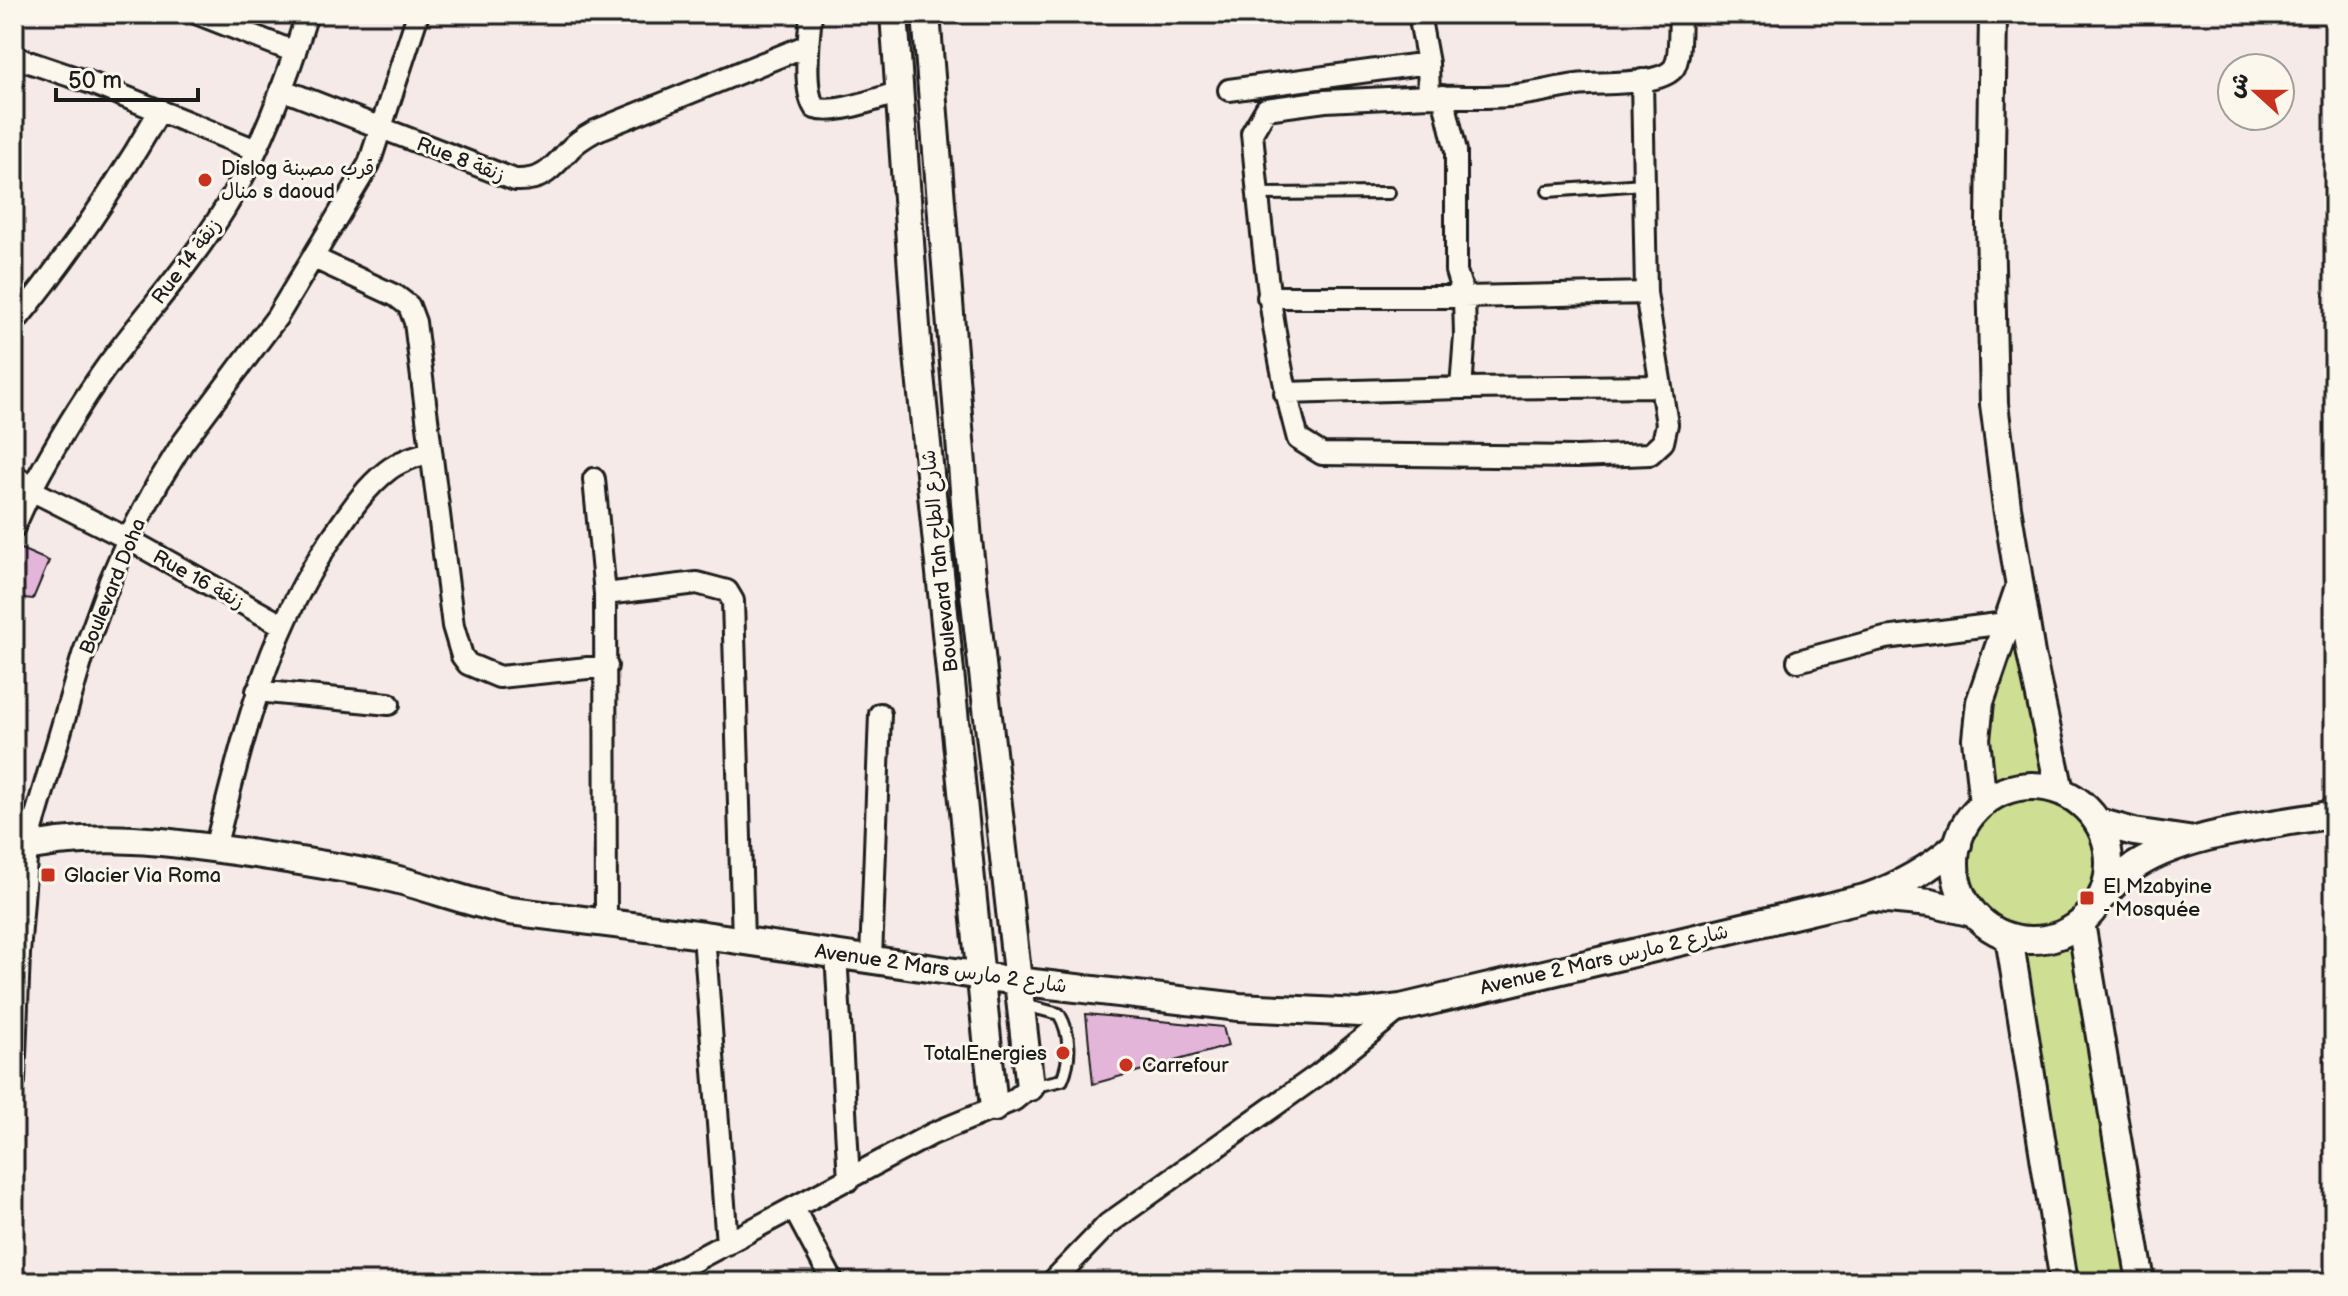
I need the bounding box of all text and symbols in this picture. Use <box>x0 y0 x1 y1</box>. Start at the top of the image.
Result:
scale bar <box>56 52 198 102</box>
north arrow <box>2216 52 2296 132</box>
text: 50 m <box>68 66 122 95</box>
text: ش <box>2222 69 2256 102</box>
street label: Rue 8 زنقة <box>413 132 508 188</box>
place label: Dislog قرب مصبنة منال s daoud <box>221 157 374 204</box>
marker: Dislog قرب مصبنة منال s daoud <box>196 171 214 189</box>
street label: Rue 14 زنقة <box>147 214 227 309</box>
street label: Boulevard Tah شارع الطاح <box>916 448 965 673</box>
street label: Boulevard Doha <box>75 515 151 658</box>
street label: Rue 16 زنقة <box>149 545 248 615</box>
place label: Glacier Via Roma <box>64 864 221 888</box>
marker: Glacier Via Roma <box>39 866 57 884</box>
place label: El Mzabyine - Mosquée <box>2103 875 2212 922</box>
marker: El Mzabyine - Mosquée <box>2078 889 2096 907</box>
street label: Avenue 2 Mars شارع 2 مارس <box>1478 920 1731 1001</box>
street label: Avenue 2 Mars شارع 2 مارس <box>813 939 1068 1000</box>
place label: TotalEnergies <box>924 1042 1047 1066</box>
marker: TotalEnergies <box>1054 1044 1072 1062</box>
place label: Carrefour <box>1142 1054 1229 1078</box>
marker: Carrefour <box>1117 1056 1135 1074</box>

